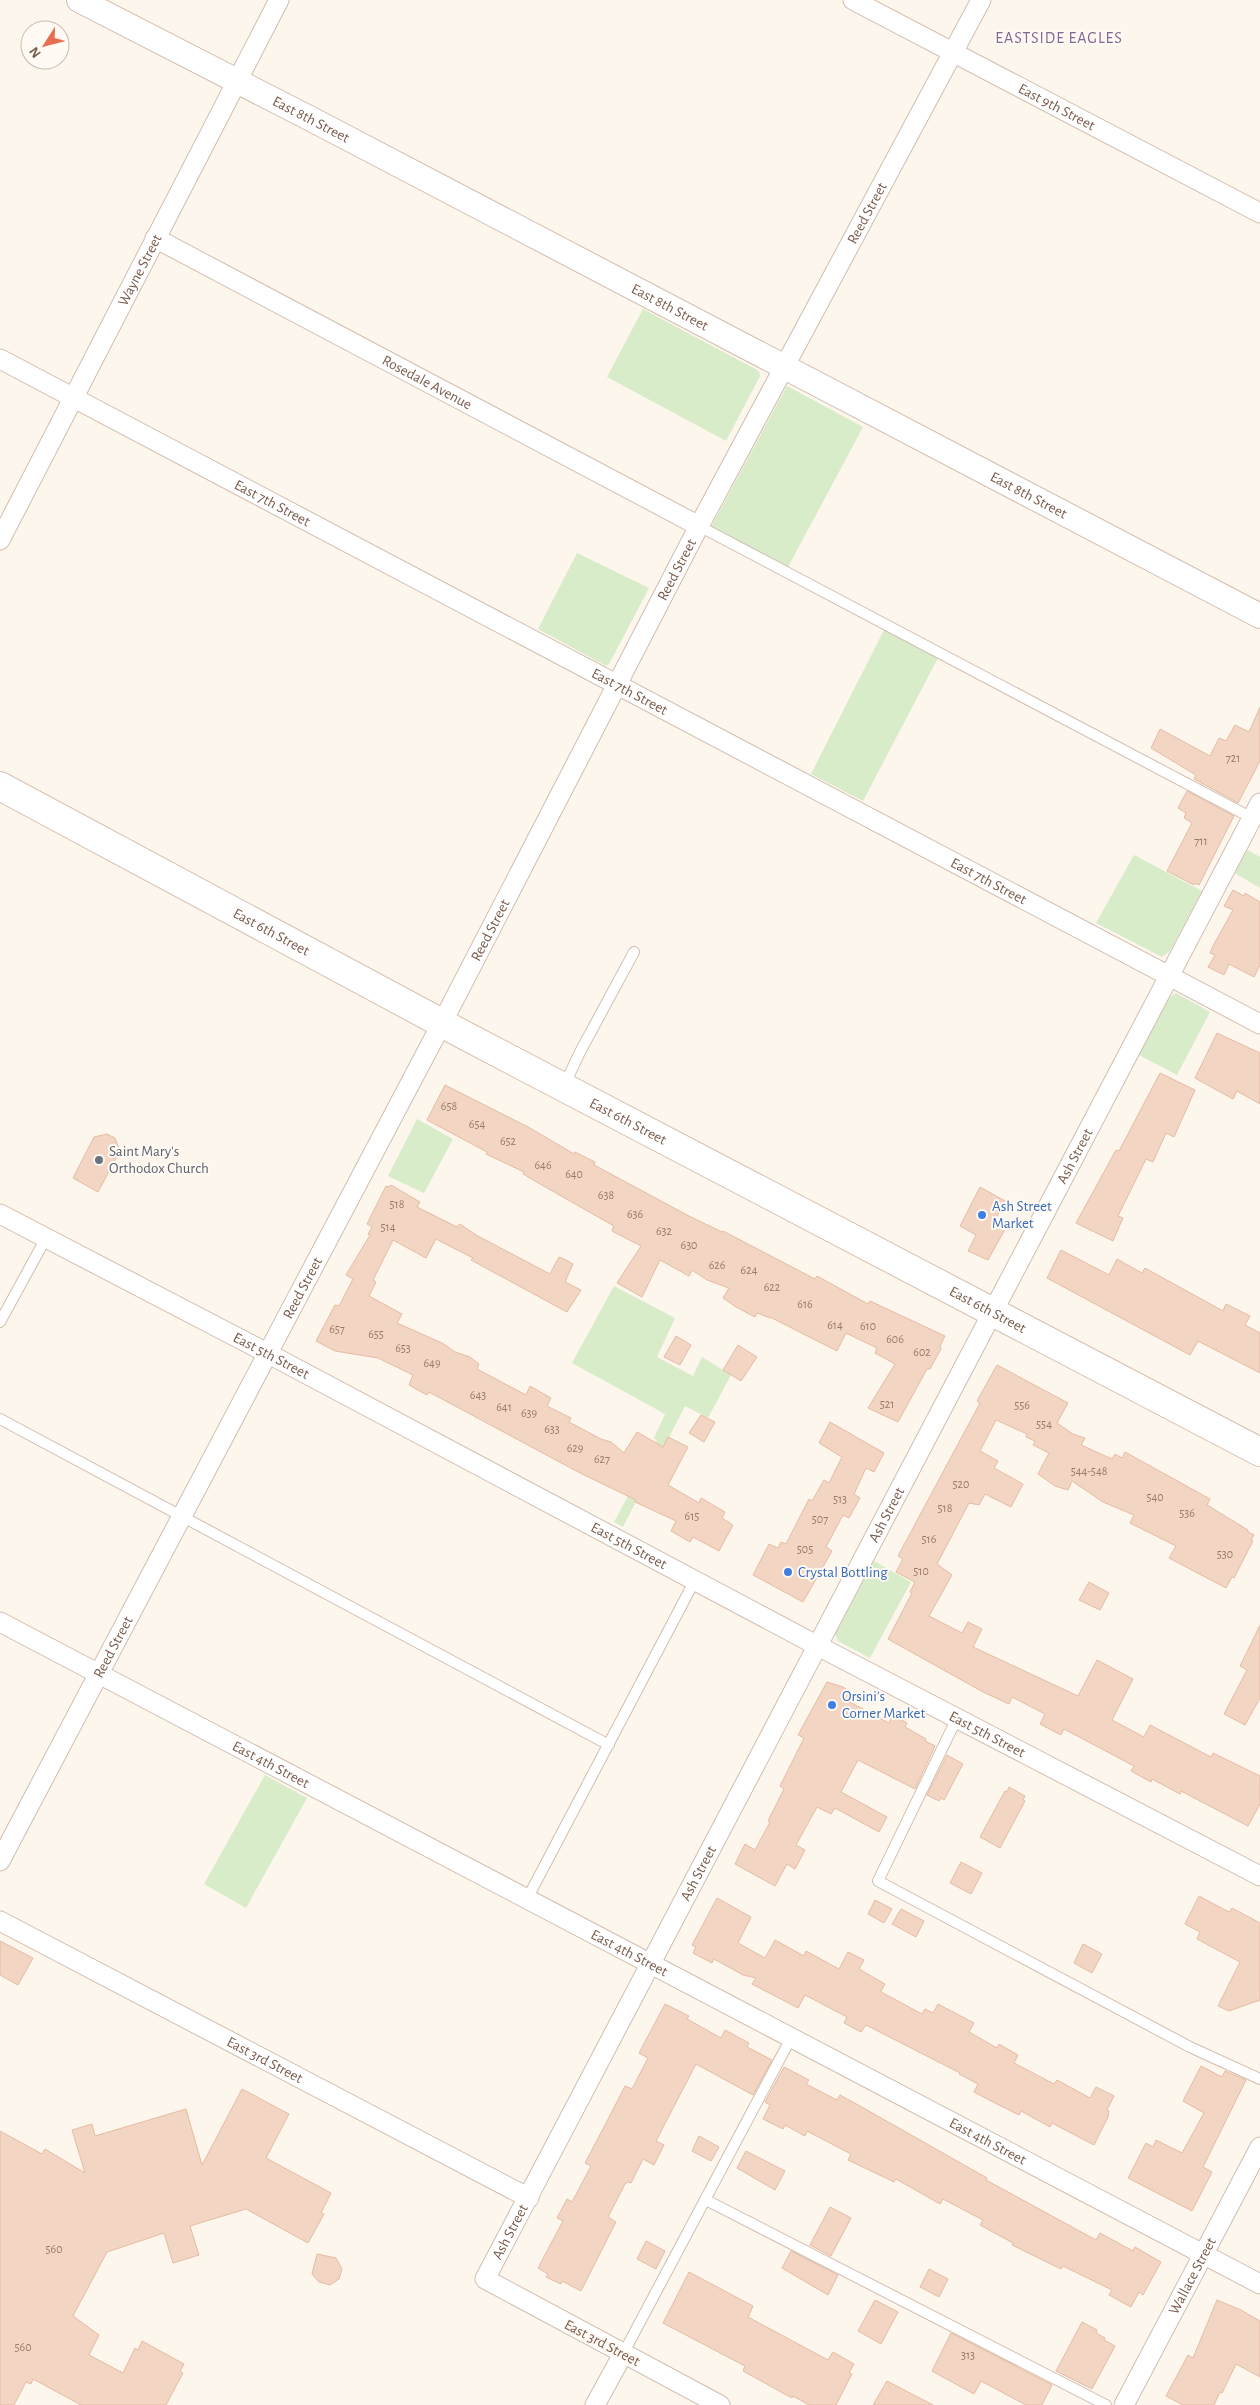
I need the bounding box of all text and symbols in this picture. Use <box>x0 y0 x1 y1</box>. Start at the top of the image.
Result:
north arrow <box>20 20 70 70</box>
district label: EASTSIDE EAGLES <box>995 30 1123 46</box>
text: N <box>27 44 44 60</box>
street label: East 9th Street <box>1016 80 1098 133</box>
street label: East 8th Street <box>270 93 352 145</box>
street label: Reed Street <box>844 180 889 246</box>
street label: Wayne Street <box>115 232 164 308</box>
street label: East 8th Street <box>629 281 711 333</box>
street label: Rosedale Avenue <box>380 352 475 412</box>
street label: East 8th Street <box>988 469 1070 521</box>
street label: East 7th Street <box>232 477 313 529</box>
street label: Reed Street <box>654 536 699 603</box>
street label: East 7th Street <box>589 665 670 718</box>
house number: 721 <box>1226 752 1240 764</box>
house number: 711 <box>1194 835 1208 847</box>
street label: East 7th Street <box>948 855 1029 907</box>
street label: Reed Street <box>468 897 512 963</box>
street label: East 6th Street <box>231 905 312 958</box>
street label: East 6th Street <box>587 1095 669 1147</box>
house number: 658 <box>441 1100 457 1112</box>
house number: 654 <box>469 1118 485 1130</box>
street label: Ash Street <box>1054 1126 1095 1186</box>
house number: 652 <box>500 1135 517 1147</box>
place label: Saint Mary's Orthodox Church <box>109 1144 209 1176</box>
marker: Saint Mary's Orthodox Church <box>93 1154 105 1166</box>
house number: 646 <box>534 1159 552 1171</box>
house number: 640 <box>565 1168 583 1180</box>
house number: 638 <box>598 1189 614 1201</box>
house number: 518 <box>390 1198 405 1210</box>
place label: Ash Street Market <box>992 1199 1052 1231</box>
house number: 636 <box>627 1208 643 1220</box>
marker: Ash Street Market <box>976 1209 988 1221</box>
house number: 514 <box>381 1221 396 1233</box>
house number: 632 <box>656 1225 673 1237</box>
house number: 630 <box>681 1239 697 1251</box>
street label: Reed Street <box>280 1254 325 1321</box>
house number: 626 <box>709 1259 726 1271</box>
house number: 624 <box>741 1264 758 1276</box>
house number: 622 <box>764 1281 781 1293</box>
street label: East 6th Street <box>947 1283 1029 1336</box>
house number: 616 <box>797 1298 813 1310</box>
house number: 614 <box>827 1319 843 1331</box>
house number: 610 <box>860 1320 876 1332</box>
house number: 657 <box>329 1323 345 1335</box>
house number: 655 <box>368 1328 384 1340</box>
street label: East 5th Street <box>231 1329 312 1382</box>
house number: 606 <box>886 1333 904 1345</box>
house number: 653 <box>395 1342 411 1354</box>
house number: 602 <box>913 1346 931 1358</box>
house number: 649 <box>423 1357 441 1369</box>
house number: 643 <box>470 1389 486 1401</box>
house number: 521 <box>880 1398 894 1410</box>
house number: 556 <box>1014 1399 1030 1411</box>
house number: 641 <box>496 1401 512 1413</box>
house number: 639 <box>521 1407 537 1419</box>
house number: 554 <box>1036 1418 1052 1430</box>
house number: 633 <box>544 1423 560 1435</box>
house number: 629 <box>567 1442 584 1454</box>
house number: 627 <box>594 1453 610 1465</box>
house number: 544-548 <box>1071 1465 1108 1477</box>
house number: 520 <box>953 1478 969 1490</box>
street label: Ash Street <box>866 1484 907 1545</box>
house number: 540 <box>1146 1491 1164 1503</box>
house number: 513 <box>833 1493 847 1505</box>
house number: 518 <box>938 1502 953 1514</box>
house number: 536 <box>1179 1507 1195 1519</box>
house number: 615 <box>685 1510 699 1522</box>
house number: 507 <box>812 1513 828 1525</box>
street label: East 5th Street <box>589 1519 670 1572</box>
house number: 516 <box>922 1533 937 1545</box>
house number: 505 <box>797 1543 813 1555</box>
house number: 530 <box>1217 1548 1233 1560</box>
place label: Crystal Bottling <box>798 1565 888 1580</box>
house number: 510 <box>913 1565 929 1577</box>
marker: Crystal Bottling <box>782 1566 794 1578</box>
street label: Reed Street <box>91 1614 135 1680</box>
place label: Orsini's Corner Market <box>842 1689 925 1721</box>
marker: Orsini's Corner Market <box>826 1699 838 1711</box>
street label: East 5th Street <box>947 1708 1028 1760</box>
street label: East 4th Street <box>230 1738 312 1791</box>
street label: Ash Street <box>678 1843 719 1903</box>
street label: East 4th Street <box>589 1926 670 1979</box>
street label: East 3rd Street <box>224 2034 305 2086</box>
street label: East 4th Street <box>947 2115 1029 2167</box>
street label: Ash Street <box>489 2202 530 2262</box>
street label: Wallace Street <box>1166 2235 1219 2317</box>
house number: 560 <box>46 2243 63 2255</box>
street label: East 3rd Street <box>562 2317 642 2369</box>
house number: 560 <box>15 2341 32 2353</box>
house number: 313 <box>961 2349 975 2361</box>

